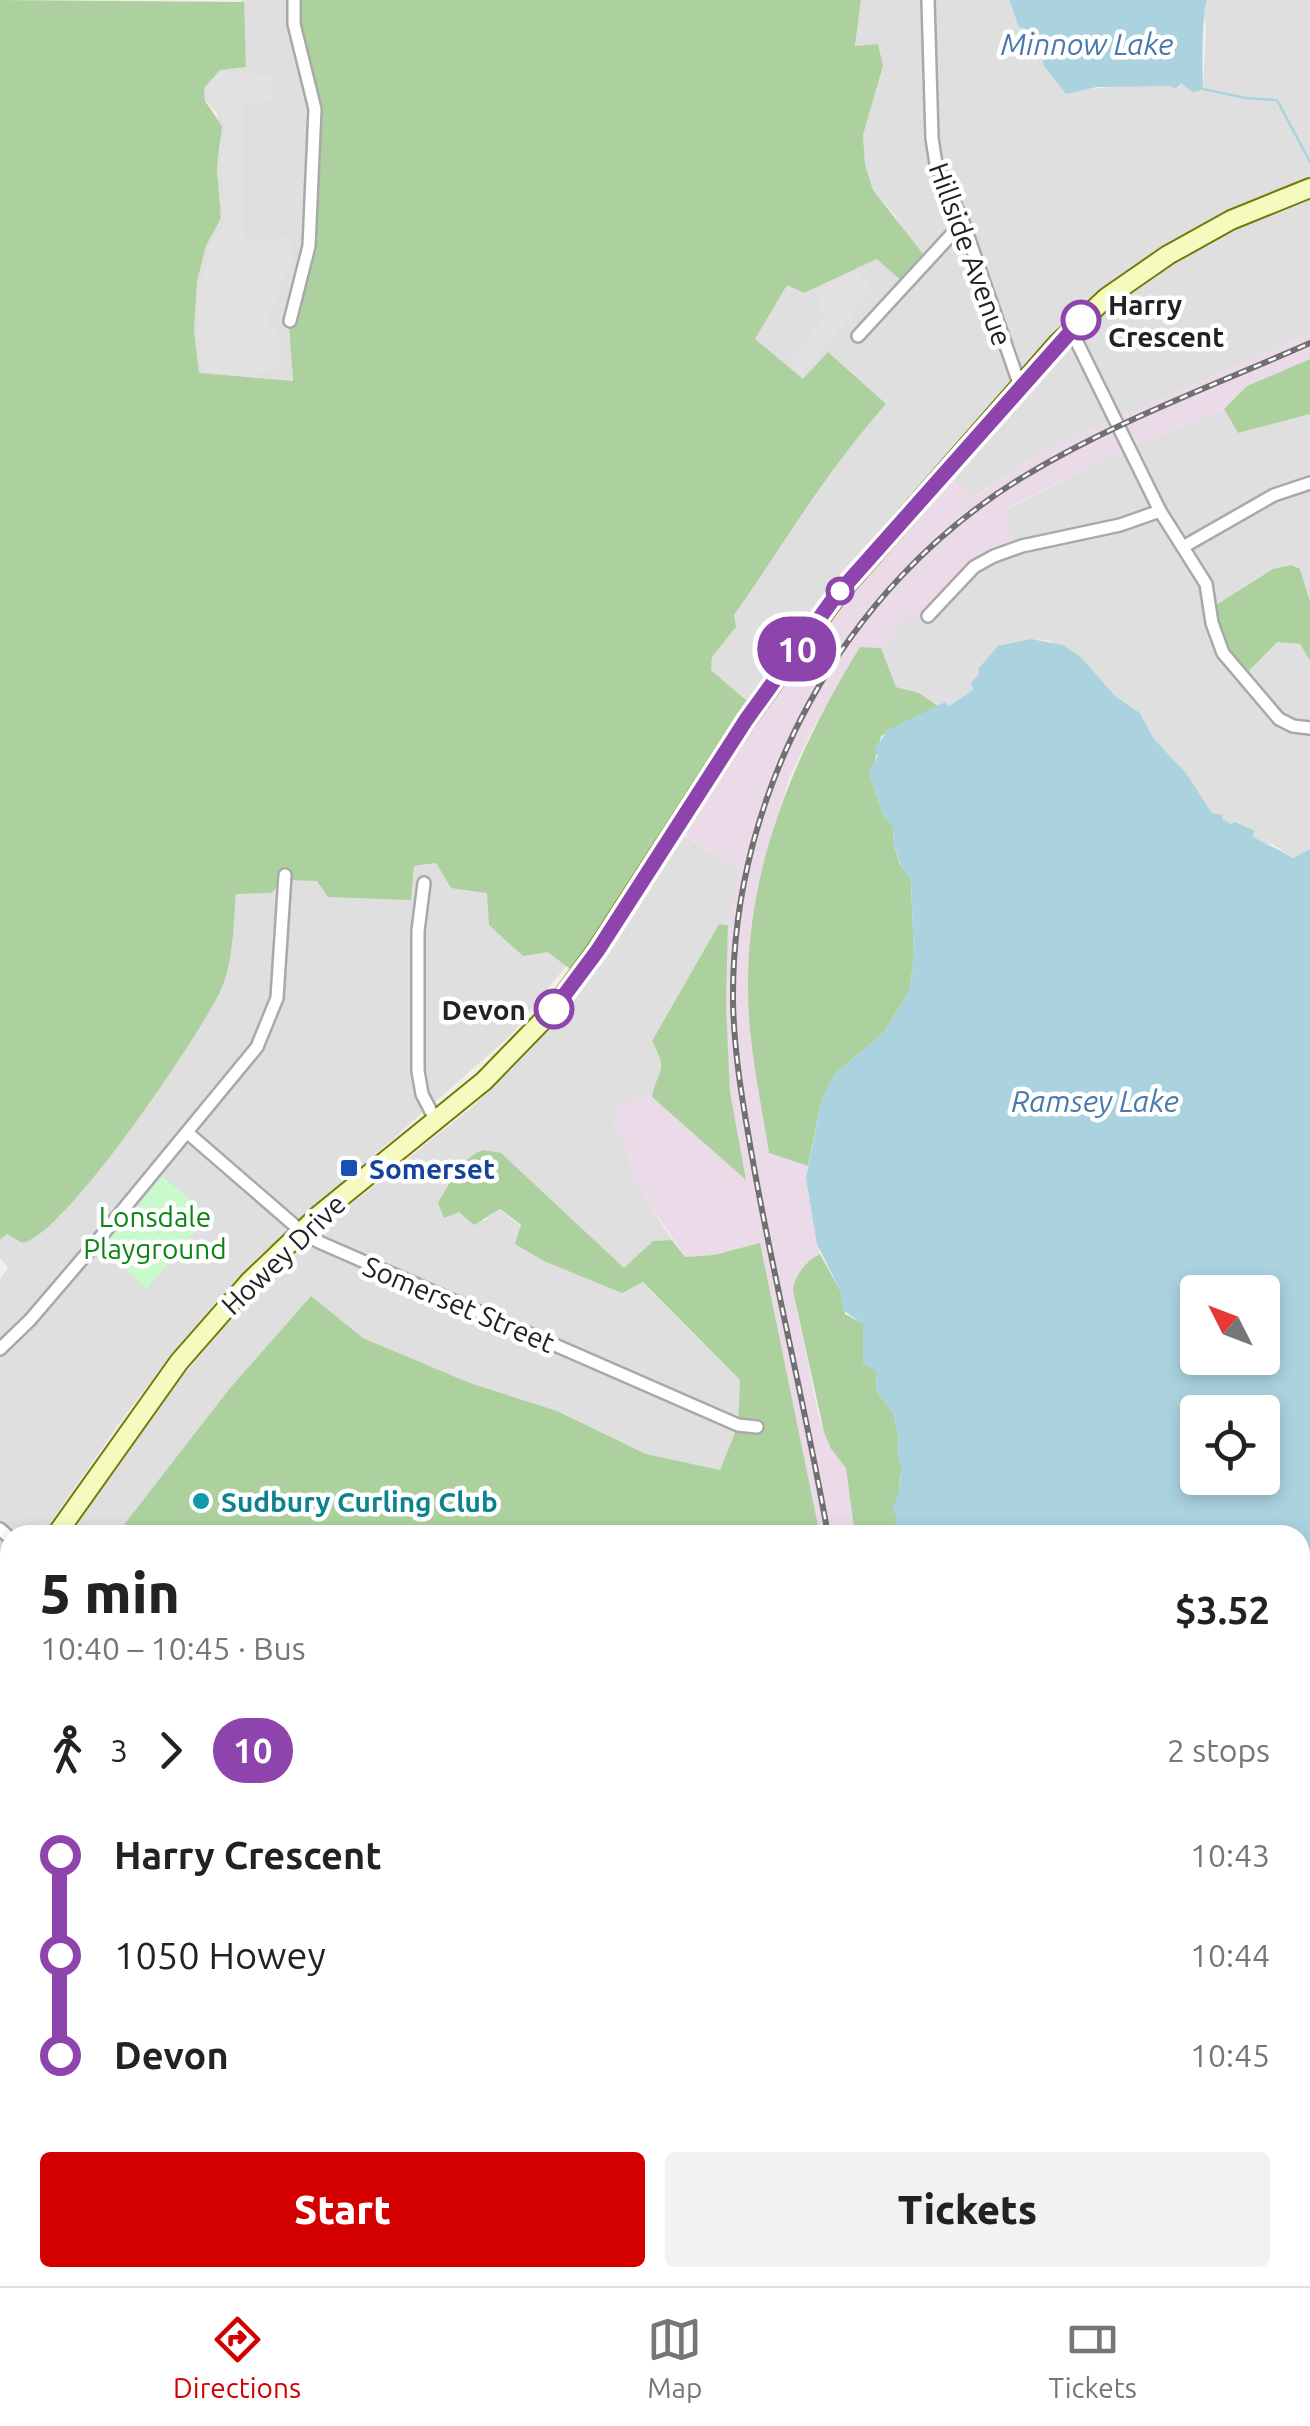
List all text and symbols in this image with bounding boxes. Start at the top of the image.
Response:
water label: Minnow Lake [1001,27,1173,61]
street label: Hillside Avenue [924,158,1018,350]
place label: Harry Crescent [1108,289,1224,352]
marker: Harry Crescent [1062,301,1100,339]
unlabelled marker [827,578,853,604]
line badge: 10 [752,616,842,682]
text: 10 [777,629,817,669]
marker: Devon [535,990,573,1028]
place label: Devon [442,994,526,1025]
water label: Ramsey Lake [1011,1084,1179,1118]
place label: Somerset [369,1153,495,1184]
marker: Somerset [338,1157,360,1179]
street label: Howey Drive [215,1188,351,1320]
park label: Lonsdale Playground [83,1201,227,1264]
street label: Somerset Street [359,1250,559,1358]
north arrow [1180,1275,1280,1375]
map controls [1180,1275,1280,1495]
button: locate [1180,1395,1280,1495]
place label: Sudbury Curling Club [221,1486,498,1517]
marker: Sudbury Curling Club [190,1490,212,1512]
text: 5 min [40,1562,180,1623]
text: $3.52 [1175,1589,1270,1631]
text: 10:40 – 10:45 · Bus [40,1630,306,1666]
icon: walk [40,1723,95,1778]
icon: forward [143,1723,198,1778]
text: 10 [233,1730,273,1770]
text: 3 [110,1732,128,1768]
text: 2 stops [1167,1732,1270,1768]
text: Harry Crescent [114,1834,382,1876]
text: 10:43 [1190,1837,1270,1873]
text: 1050 Howey [114,1934,326,1976]
text: 10:44 [1190,1937,1270,1973]
text: Devon [114,2034,229,2076]
text: 10:45 [1190,2037,1270,2073]
button: Start [40,2152,645,2267]
button: Tickets [665,2152,1270,2267]
tab: Directions [173,2312,301,2403]
tab: Map [647,2312,702,2403]
tab: Tickets [1049,2312,1137,2403]

